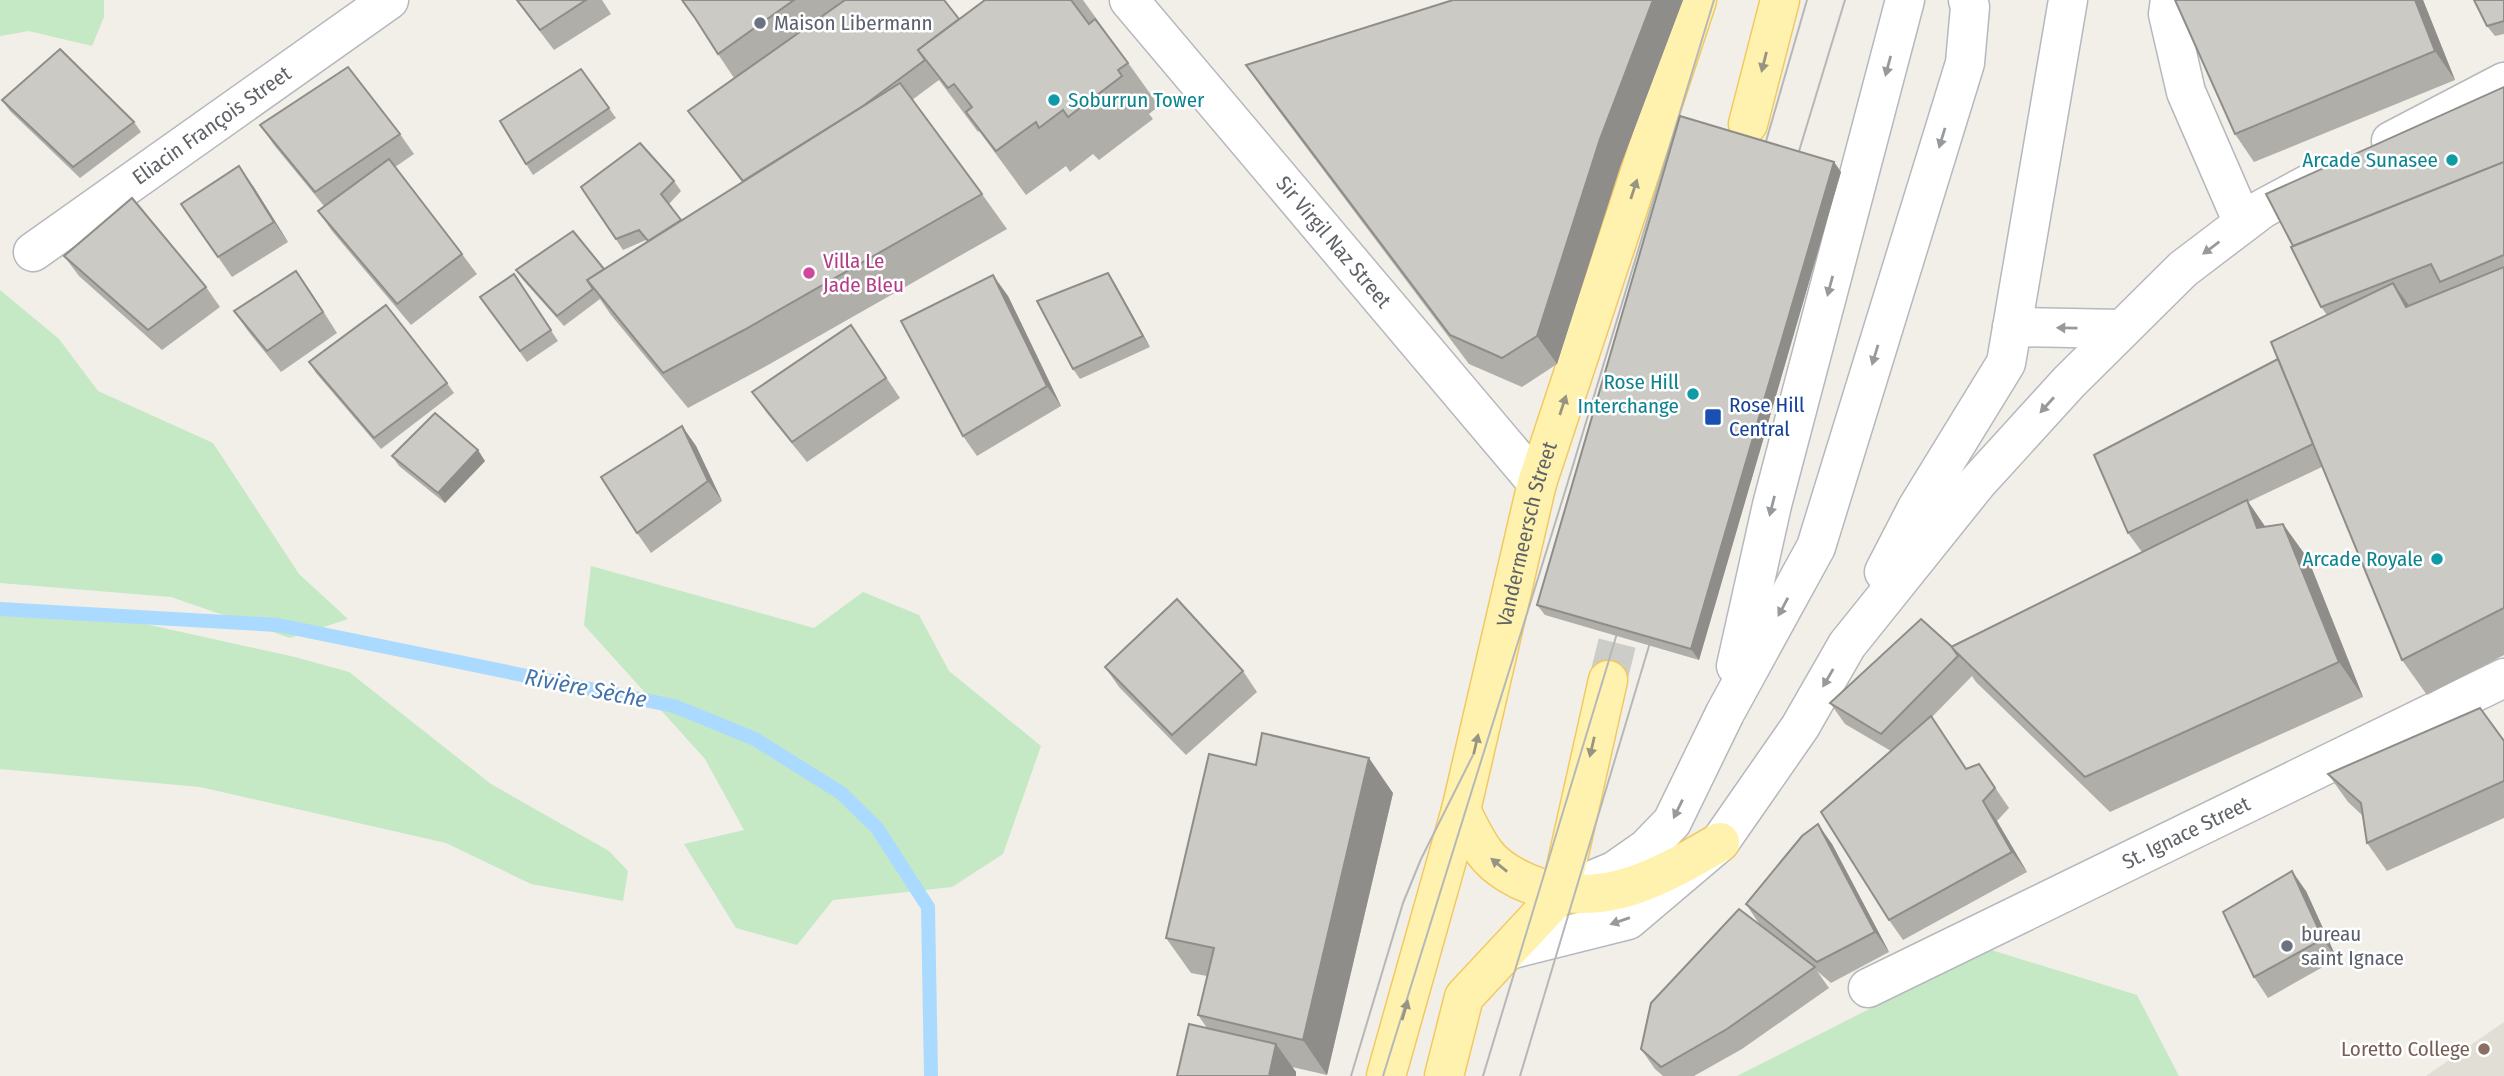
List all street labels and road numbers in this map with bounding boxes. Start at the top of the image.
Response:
street label: Eliacin François Street [127,60,296,190]
street label: Sir Virgil Naz Street [1271,171,1397,314]
street label: Vandermeersch Street [1491,438,1563,629]
street label: St. Ignace Street [2118,791,2255,875]

